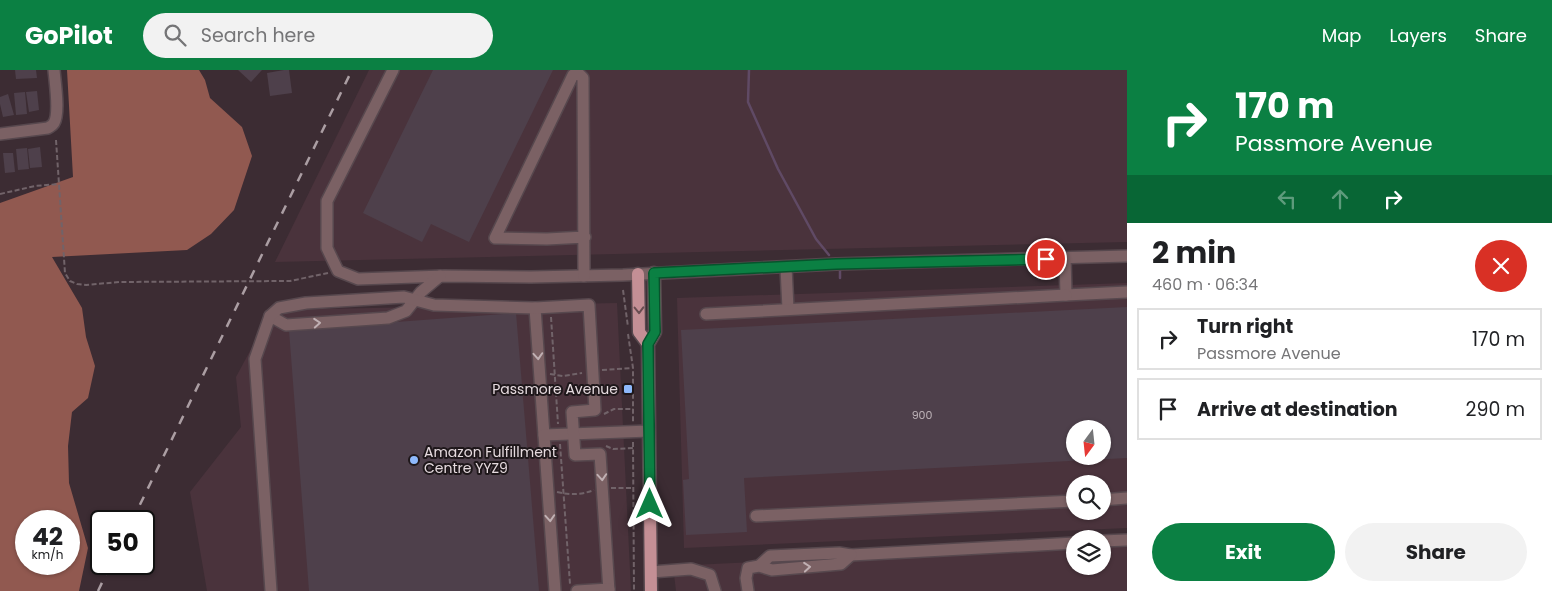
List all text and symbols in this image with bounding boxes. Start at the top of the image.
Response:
search box [143,13,493,58]
text: GoPilot [25,19,113,52]
icon: search [161,21,189,49]
text: Search here [201,22,315,49]
text: Map [1322,23,1362,48]
text: Layers [1390,23,1447,48]
text: Share [1475,23,1527,48]
text: 170 m [1235,81,1334,130]
icon: right [1152,90,1217,155]
text: Passmore Avenue [1235,128,1433,159]
icon: left [1273,185,1301,213]
icon: ahead [1326,185,1354,213]
icon: right [1379,185,1407,213]
text: 2 min [1152,231,1236,274]
pin [1025,238,1067,280]
button: close [1475,240,1527,292]
icon: arrive [1032,245,1060,273]
text: 460 m · 06:34 [1152,273,1258,296]
one-way arrow [634,306,644,314]
text: Turn right [1197,313,1293,340]
one-way arrow [313,318,321,329]
icon: right [1154,325,1182,353]
text: 170 m [1472,326,1525,353]
text: Passmore Avenue [1197,342,1341,365]
one-way arrow [533,352,544,360]
place label: Passmore Avenue [492,379,618,399]
marker: Passmore Avenue [622,383,634,395]
icon: arrive [1154,395,1182,423]
text: Arrive at destination [1197,396,1398,423]
text: 290 m [1466,396,1525,423]
house number: 900 [912,407,932,423]
north arrow [1066,420,1111,465]
map controls [1066,420,1111,575]
place label: Amazon Fulfillment Centre YYZ9 [424,442,557,478]
marker: Amazon Fulfillment Centre YYZ9 [408,454,420,466]
one-way arrow [596,473,607,481]
button: search [1066,475,1111,520]
position arrow [623,477,675,529]
speed limit sign: 50 [90,510,155,575]
one-way arrow [545,515,556,523]
text: 42 [32,519,63,554]
button: Exit [1152,523,1335,581]
button: Share [1345,523,1527,581]
button: layers [1066,530,1111,575]
text: km/h [32,546,63,563]
one-way arrow [803,562,811,573]

